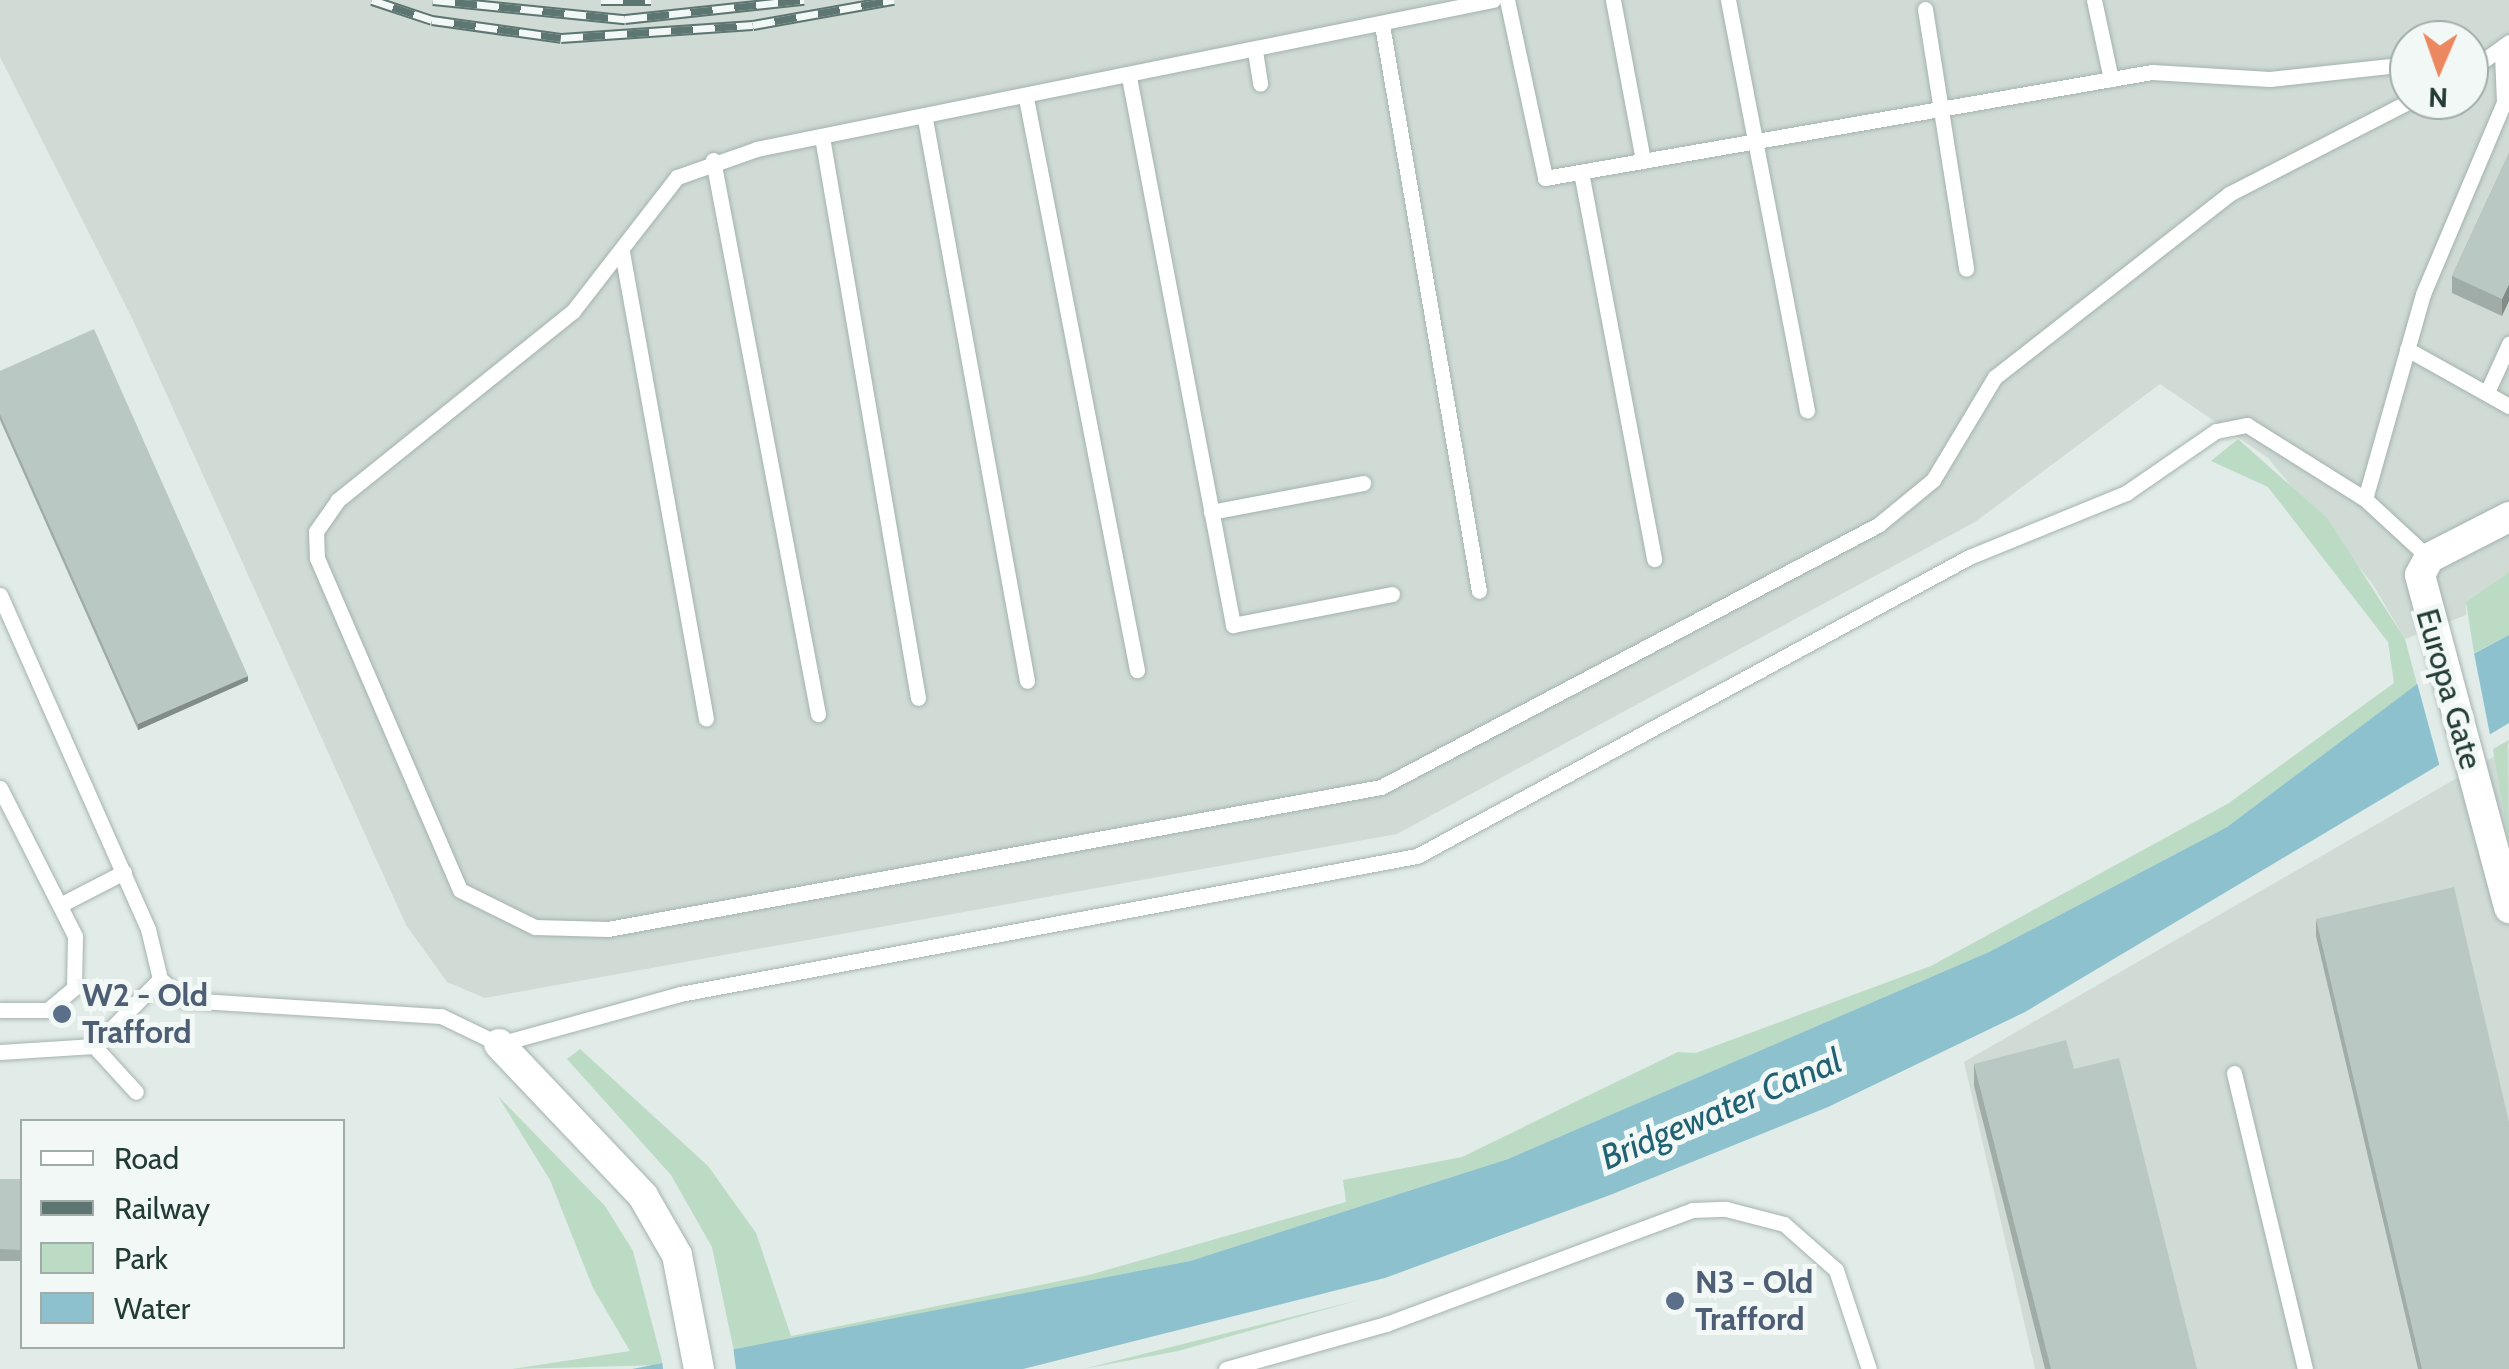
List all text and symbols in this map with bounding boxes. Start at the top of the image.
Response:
north arrow [2389,20,2489,120]
text: N [2428,81,2449,115]
street label: Europa Gate [2408,604,2490,774]
place label: W2 - Old Trafford [82,977,208,1052]
marker: W2 - Old Trafford [51,1003,73,1025]
water label: Bridgewater Canal [1594,1039,1848,1179]
legend [20,1119,345,1349]
text: Road [114,1140,179,1177]
text: Railway [114,1190,210,1227]
text: Park [114,1240,168,1277]
place label: N3 - Old Trafford [1695,1264,1813,1339]
text: Water [114,1290,190,1327]
marker: N3 - Old Trafford [1664,1290,1686,1312]

